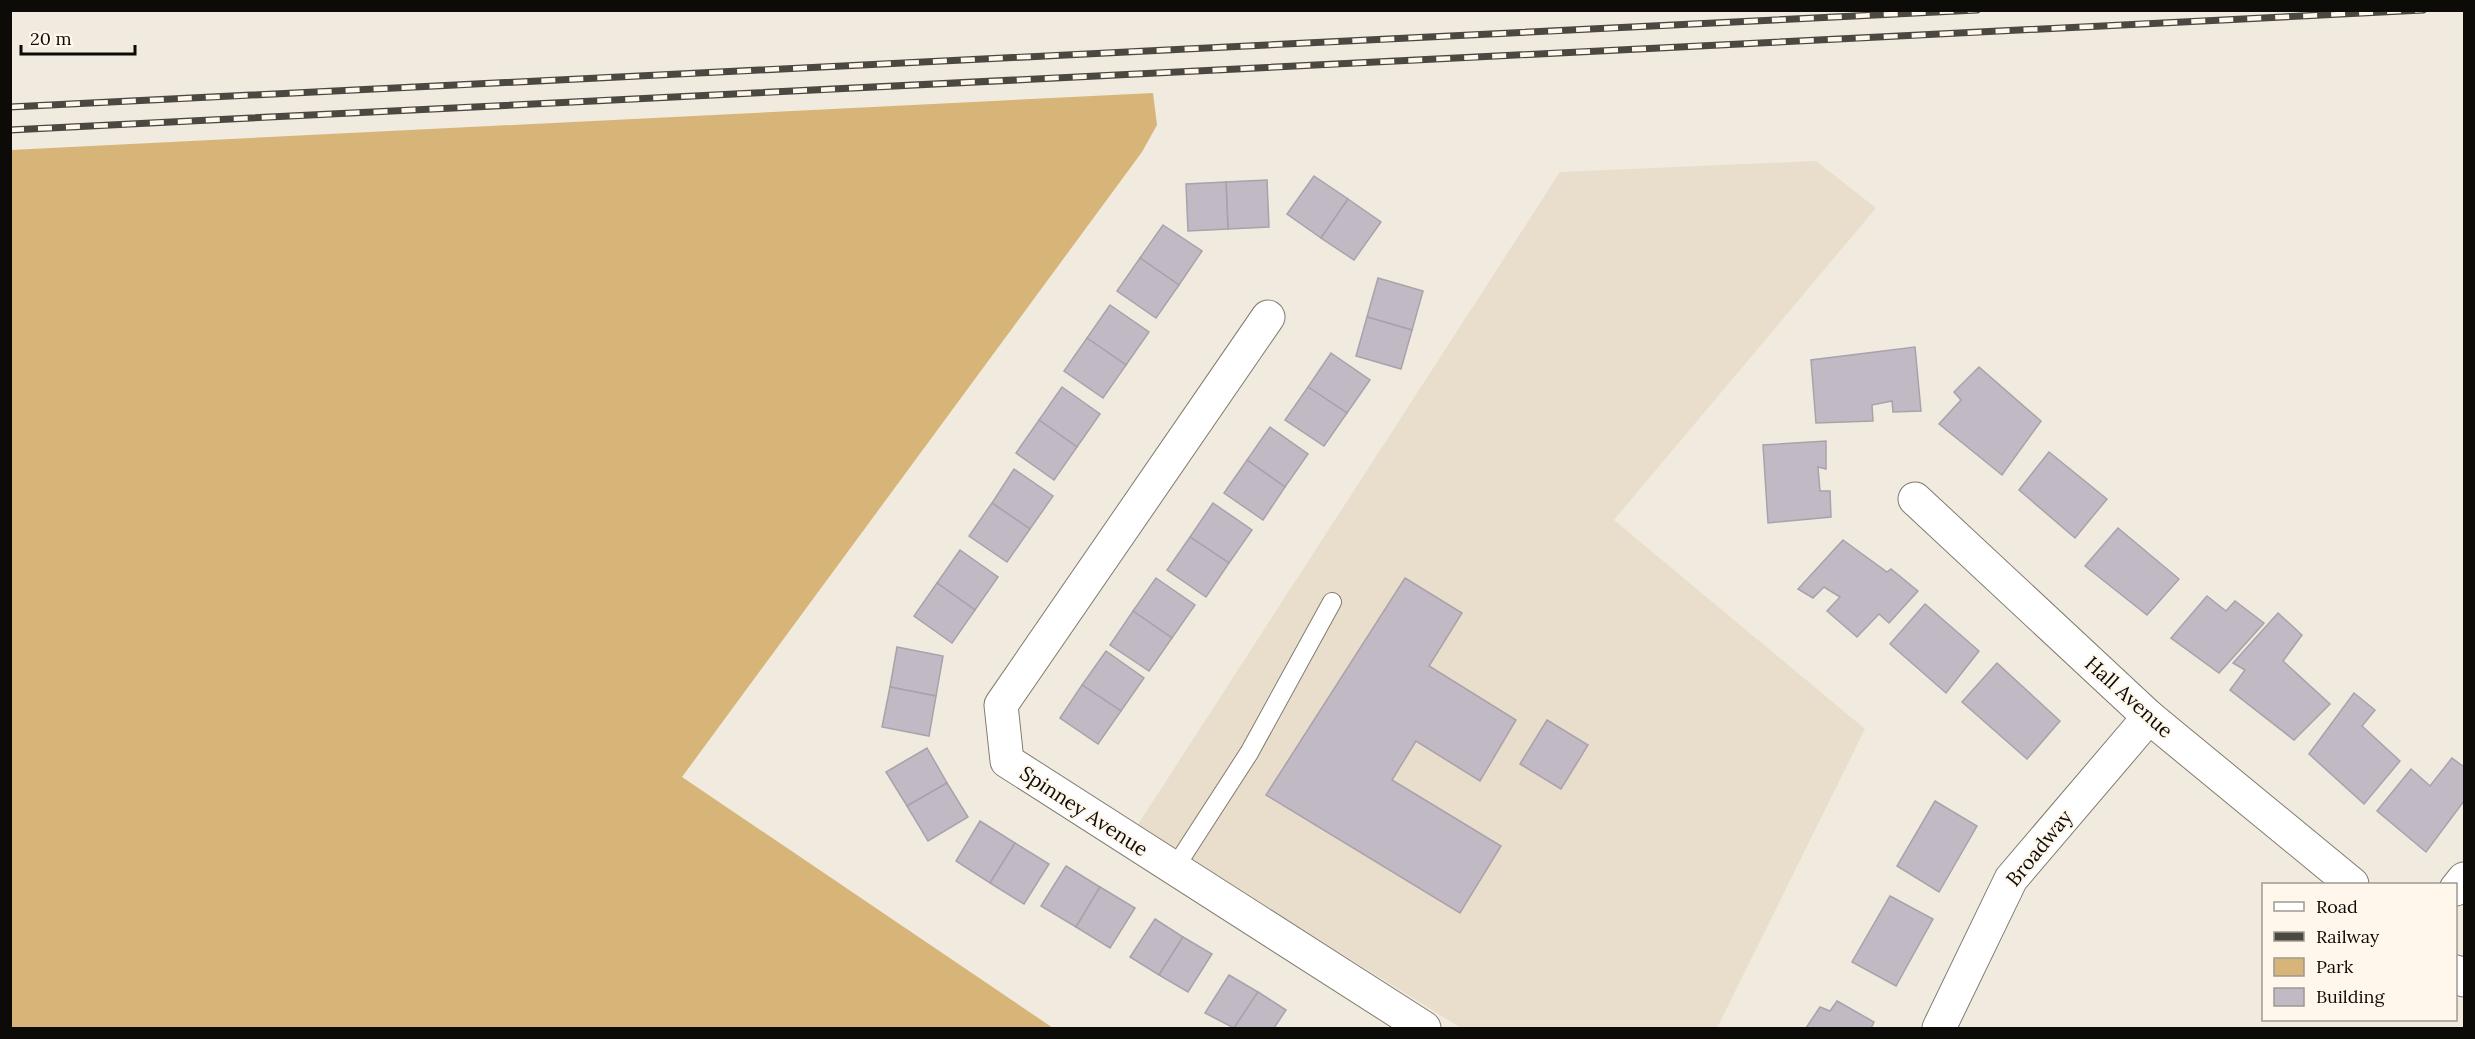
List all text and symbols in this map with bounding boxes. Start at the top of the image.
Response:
scale bar [21,18,135,56]
text: 20 m [30,27,72,50]
street label: Hall Avenue [2080,651,2179,743]
street label: Spinney Avenue [1016,760,1153,861]
street label: Broadway [2000,804,2077,891]
legend [2262,883,2457,1021]
text: Road [2316,895,2358,918]
text: Railway [2316,925,2380,948]
text: Park [2316,955,2354,978]
text: Building [2316,985,2386,1008]

